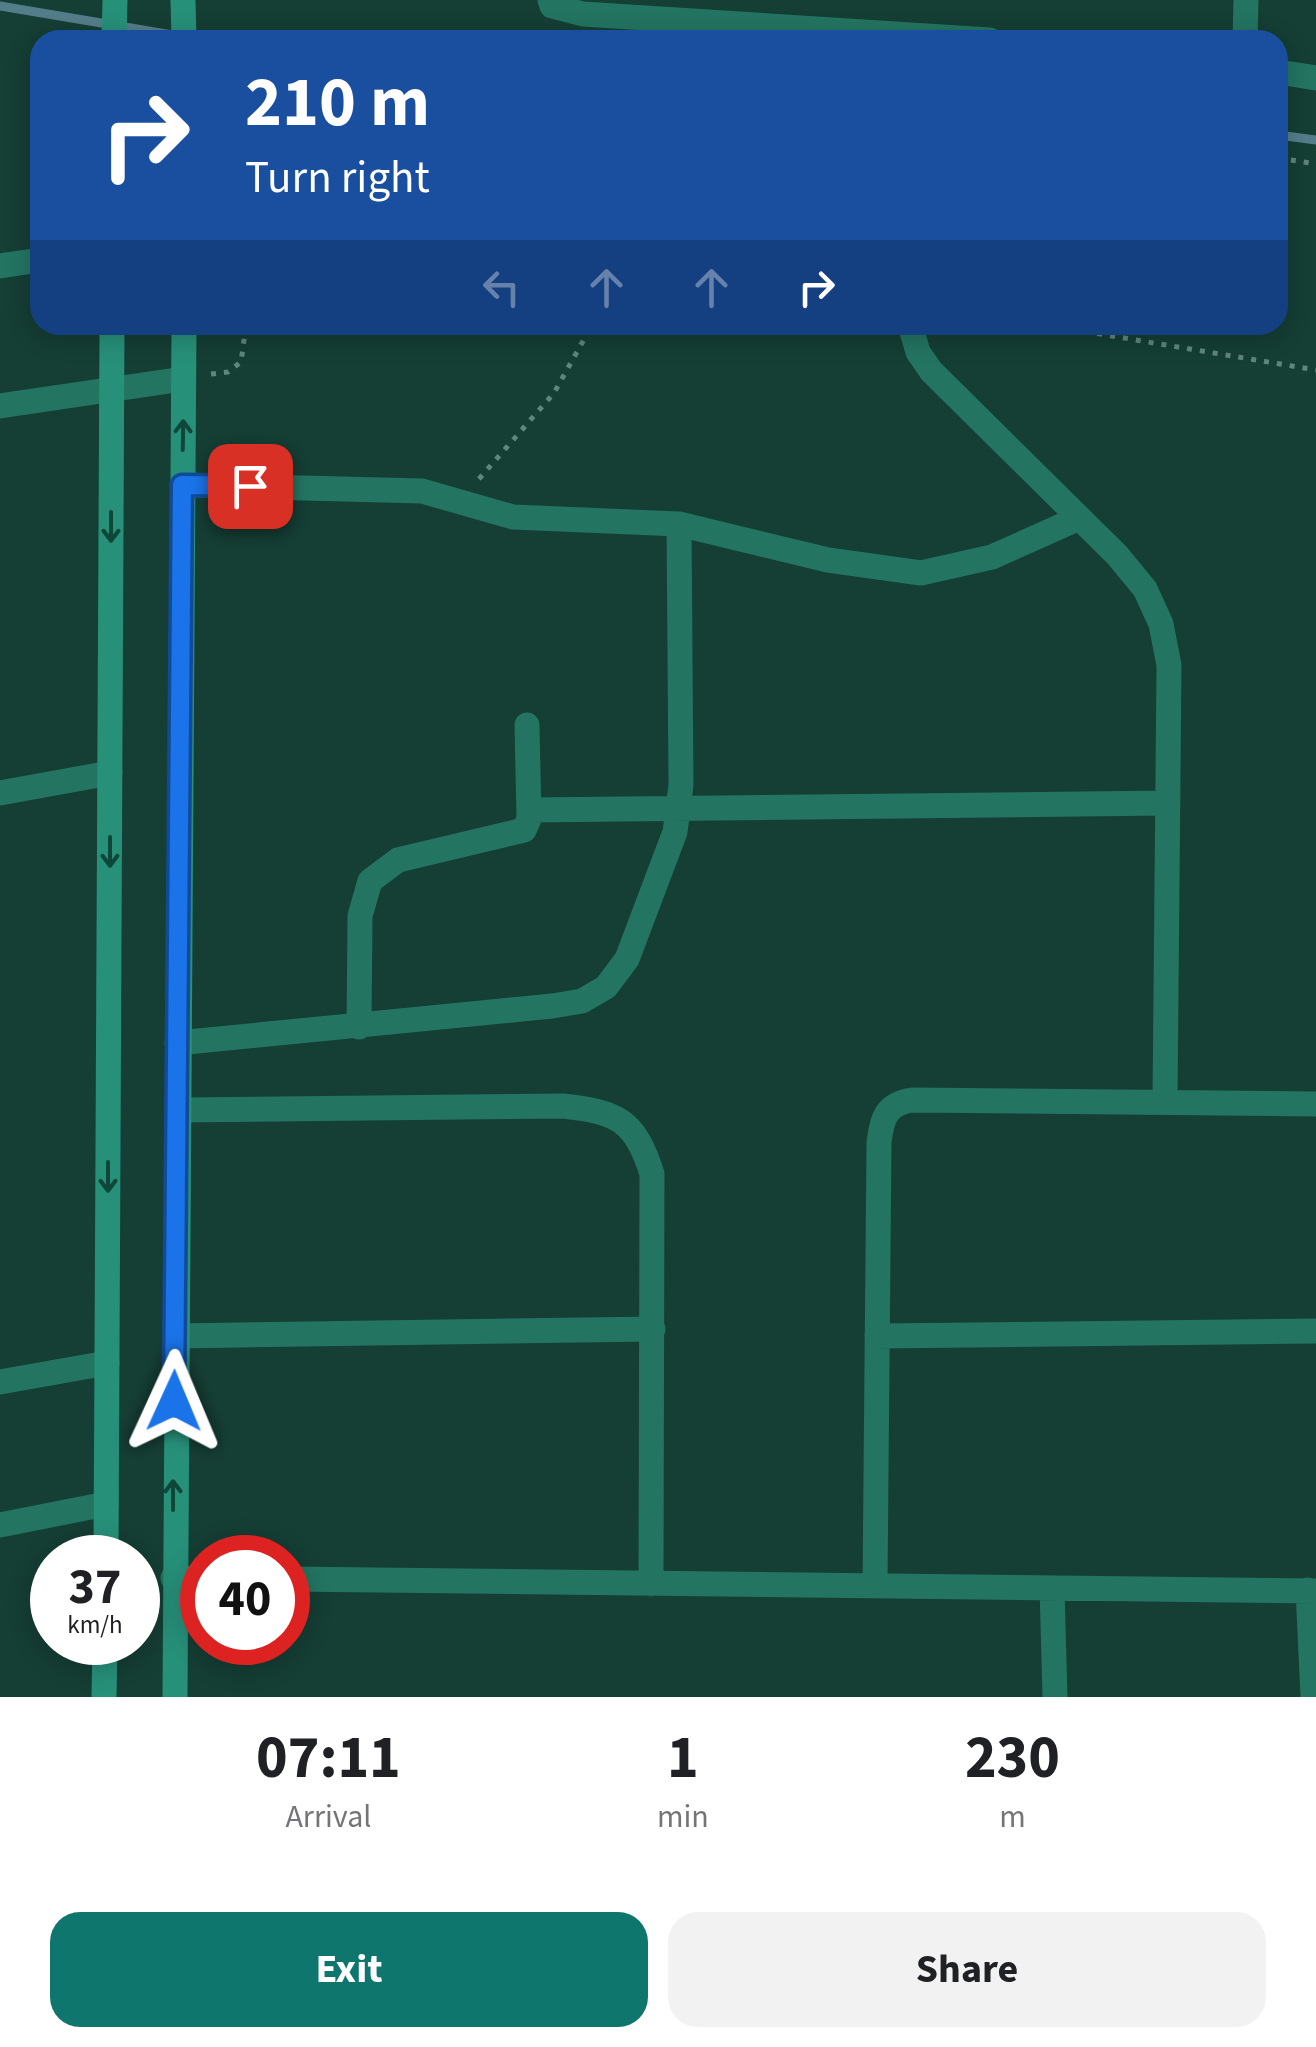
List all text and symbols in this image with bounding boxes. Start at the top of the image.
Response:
text: 210 m [245,53,430,153]
icon: right [80,70,210,200]
text: Turn right [245,146,430,210]
icon: left [474,260,529,315]
icon: ahead [579,260,634,315]
icon: ahead [684,260,739,315]
icon: right [789,260,844,315]
one-way arrow [174,419,192,452]
pin [208,444,293,529]
icon: arrive [223,459,278,514]
one-way arrow [102,510,120,543]
one-way arrow [100,836,120,868]
one-way arrow [98,1160,118,1193]
position arrow [122,1349,226,1453]
one-way arrow [164,1479,182,1512]
speed limit sign: 40 [180,1535,310,1665]
text: 37 [69,1552,121,1623]
text: km/h [67,1607,123,1643]
text: 07:11 [256,1716,401,1801]
text: 1 [667,1716,699,1801]
text: 230 [965,1716,1060,1801]
text: Arrival [285,1794,371,1840]
text: min [657,1794,709,1840]
text: m [999,1794,1026,1840]
button: Exit [50,1912,648,2027]
button: Share [668,1912,1266,2027]

